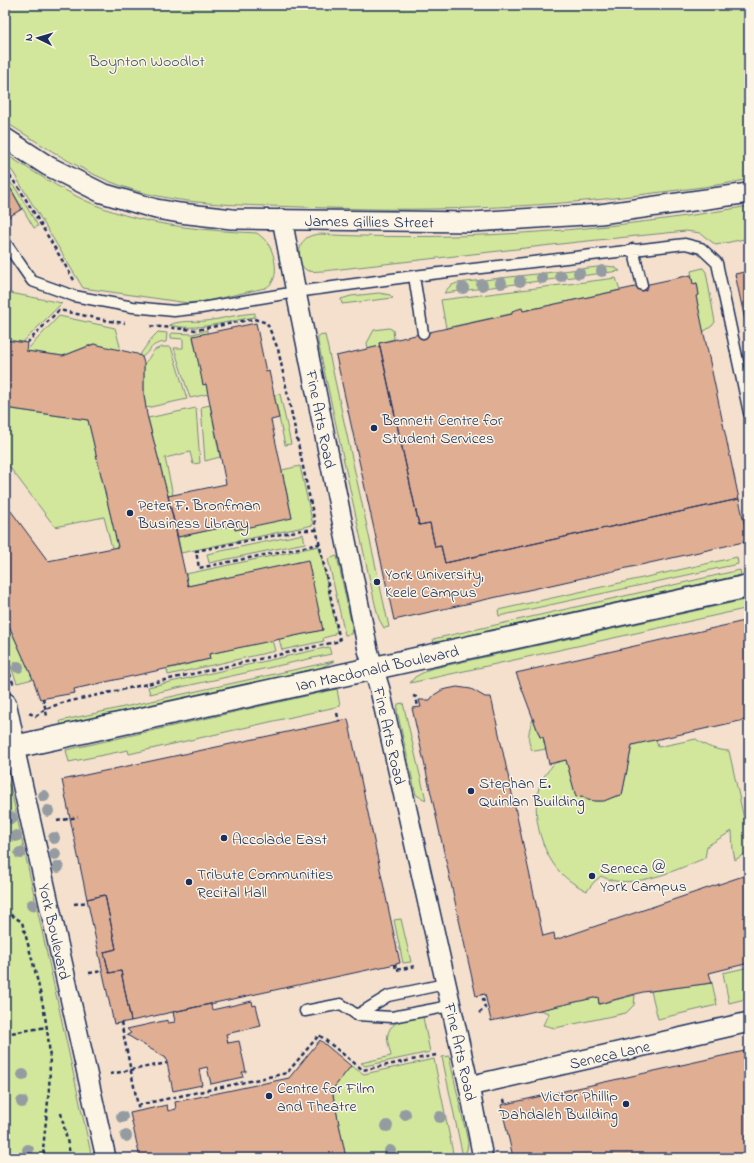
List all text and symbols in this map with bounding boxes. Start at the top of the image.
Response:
north arrow [18,18,58,58]
text: N [21,33,37,42]
park label: Boynton Woodlot [88,50,206,74]
street label: James Gillies Street [305,210,435,236]
street label: Fine Arts Road [298,367,341,471]
place label: Bennett Centre for Student Services [381,409,503,451]
marker: Bennett Centre for Student Services [369,423,379,433]
place label: Peter F. Bronfman Business Library [137,494,261,536]
marker: Peter F. Bronfman Business Library [125,508,135,518]
place label: York University, Keele Campus [385,563,484,605]
marker: York University, Keele Campus [372,577,382,587]
street label: Ian Macdonald Boulevard [294,640,461,699]
street label: Fine Arts Road [365,684,411,787]
place label: Stephan E. Quinlan Building [479,772,585,814]
marker: Stephan E. Quinlan Building [466,786,476,796]
place label: Accolade East [232,828,328,852]
marker: Accolade East [219,833,229,843]
place label: Seneca @ York Campus [600,857,687,899]
place label: Tribute Communities Recital Hall [197,863,333,905]
marker: Seneca @ York Campus [587,871,597,881]
marker: Tribute Communities Recital Hall [184,877,194,887]
street label: York Boulevard [31,881,76,982]
street label: Fine Arts Road [437,1000,482,1103]
street label: Seneca Lane [567,1035,653,1077]
place label: Centre for Film and Theatre [277,1077,374,1119]
place label: Victor Phillip Dahdaleh Building [498,1085,618,1127]
marker: Centre for Film and Theatre [264,1091,274,1101]
marker: Victor Phillip Dahdaleh Building [621,1099,631,1109]

